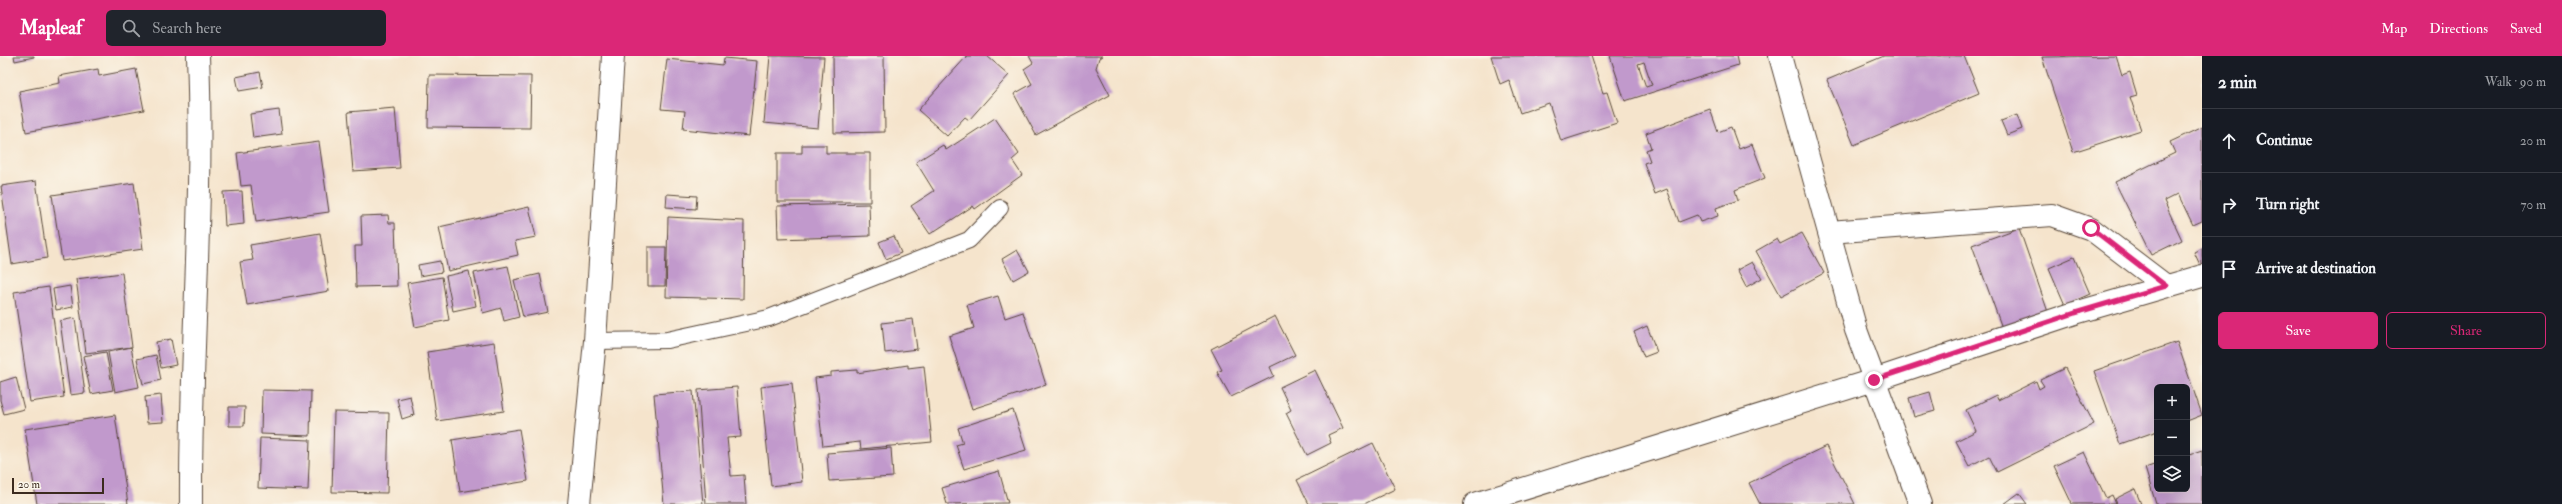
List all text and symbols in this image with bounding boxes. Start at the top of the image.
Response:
search box [106,10,386,46]
text: Mapleaf [20,16,82,40]
icon: search [120,17,142,39]
text: Search here [152,19,222,38]
text: Map [2381,20,2407,37]
text: Directions [2429,20,2488,37]
text: Saved [2510,20,2542,37]
text: 2 min [2218,72,2257,93]
text: Walk · 90 m [2485,74,2546,90]
icon: ahead [2218,130,2240,152]
text: Continue [2256,131,2312,150]
text: 20 m [2520,133,2546,149]
icon: right [2218,194,2240,216]
text: Turn right [2256,195,2319,214]
text: 70 m [2521,197,2546,213]
route start [2082,219,2100,237]
icon: arrive [2218,258,2240,280]
text: Arrive at destination [2256,259,2376,278]
button: Save [2218,312,2378,349]
button: Share [2386,312,2546,349]
route end [1865,371,1883,389]
map controls [2154,384,2190,492]
button: + [2154,384,2190,420]
button: − [2154,420,2190,456]
button: layers [2154,456,2190,492]
scale bar [12,476,104,495]
text: 20 m [18,478,40,491]

